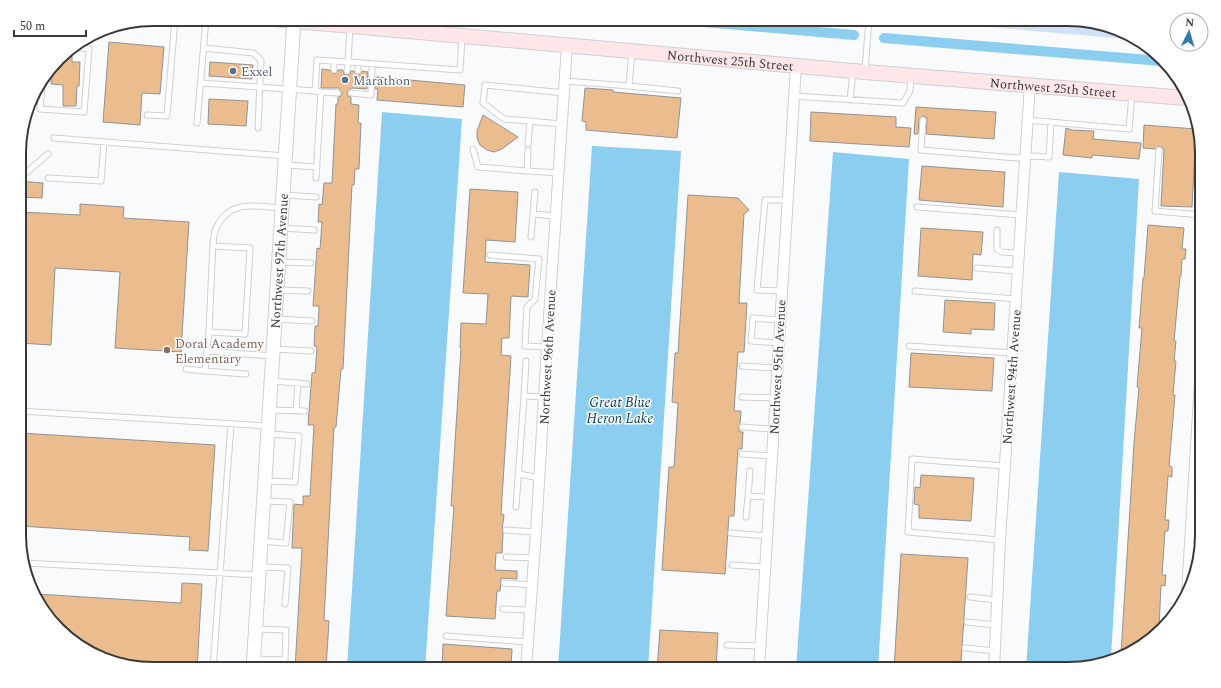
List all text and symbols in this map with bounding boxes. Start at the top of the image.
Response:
scale bar [14,12,86,38]
north arrow [1169,12,1209,52]
text: N [1185,14,1195,31]
text: 50 m [20,17,45,36]
street label: Northwest 25th Street [666,45,794,77]
place label: Exxel [241,62,273,82]
marker: Exxel [228,66,238,76]
place label: Marathon [353,71,411,91]
street label: Northwest 25th Street [989,73,1117,103]
marker: Marathon [340,75,350,85]
street label: Northwest 97th Avenue [266,193,294,329]
street label: Northwest 96th Avenue [534,289,562,425]
street label: Northwest 95th Avenue [764,299,792,435]
street label: Northwest 94th Avenue [997,309,1027,445]
place label: Doral Academy Elementary [175,334,264,369]
marker: Doral Academy Elementary [162,345,172,355]
water label: Great Blue Heron Lake [586,392,654,429]

